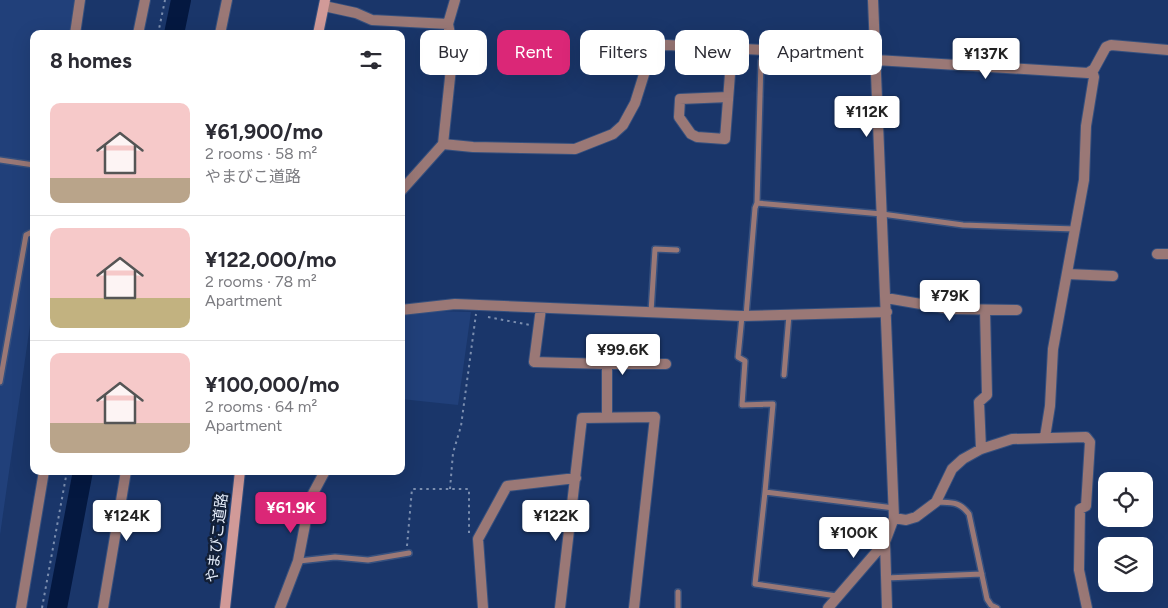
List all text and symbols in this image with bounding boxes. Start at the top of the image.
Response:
chip: Buy [420,30,487,75]
chip: Rent [497,30,570,75]
chip: Filters [580,30,665,75]
chip: New [675,30,749,75]
chip: Apartment [759,30,882,75]
pin: ¥137K [951,38,1021,80]
text: ¥137K [964,44,1008,63]
icon: filters [357,46,385,74]
text: 8 homes [50,48,132,73]
pin: ¥112K [832,96,902,138]
text: ¥112K [846,102,888,121]
text: ¥61,900/mo [205,119,323,144]
icon: home [90,123,150,183]
text: 2 rooms · 58 m² [205,144,317,163]
text: やまびこ道路 [205,167,301,186]
text: ¥122,000/mo [205,247,337,272]
icon: home [90,248,150,308]
text: 2 rooms · 78 m² [205,272,317,291]
pin: ¥79K [920,280,980,322]
text: ¥79K [931,286,969,305]
text: Apartment [205,291,282,310]
pin: ¥99.6K [582,334,664,376]
text: ¥99.6K [597,340,649,359]
text: ¥100,000/mo [205,372,339,397]
icon: home [90,373,150,433]
text: 2 rooms · 64 m² [205,397,317,416]
text: Apartment [205,416,282,435]
map controls [1098,472,1153,592]
button: locate [1098,472,1153,527]
street label: やまびこ道路 [203,492,231,584]
pin: ¥61.9K [250,492,332,534]
text: ¥61.9K [266,498,316,517]
pin: ¥124K [92,500,162,542]
pin: ¥122K [521,500,591,542]
text: ¥124K [104,506,150,525]
text: ¥122K [533,506,579,525]
pin: ¥100K [819,516,889,559]
text: ¥100K [830,523,878,542]
button: layers [1098,537,1153,592]

